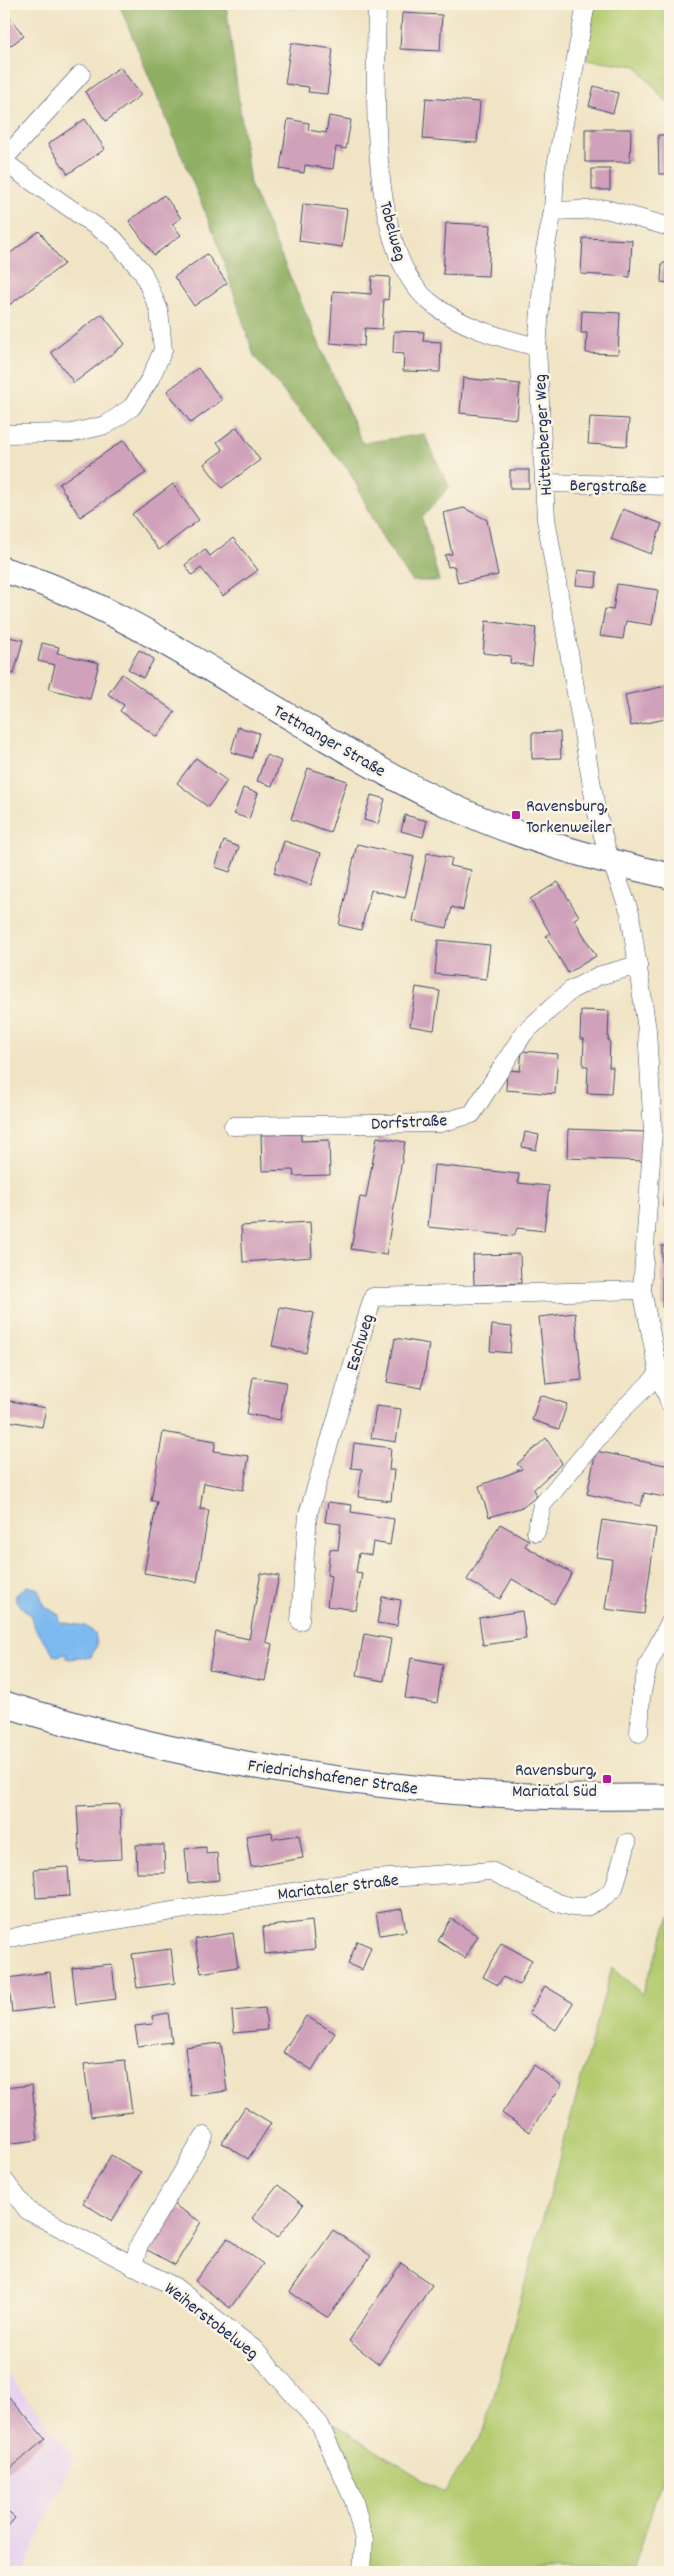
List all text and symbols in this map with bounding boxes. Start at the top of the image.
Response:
street label: Tobelweg [372,199,412,264]
street label: Hüttenberger Weg [529,373,560,496]
street label: Bergstraße [569,474,647,501]
street label: Tettnanger Straße [268,700,390,785]
place label: Ravensburg, Torkenweiler [526,795,612,841]
marker: Ravensburg, Torkenweiler [510,809,522,821]
street label: Dorfstraße [370,1109,448,1138]
street label: Eschweg [341,1311,382,1374]
street label: Friedrichshafener Straße [246,1754,419,1803]
place label: Ravensburg, Mariatal Süd [512,1759,597,1805]
marker: Ravensburg, Mariatal Süd [601,1773,613,1785]
street label: Mariataler Straße [276,1869,400,1908]
street label: Weiherstobelweg [158,2277,263,2367]

